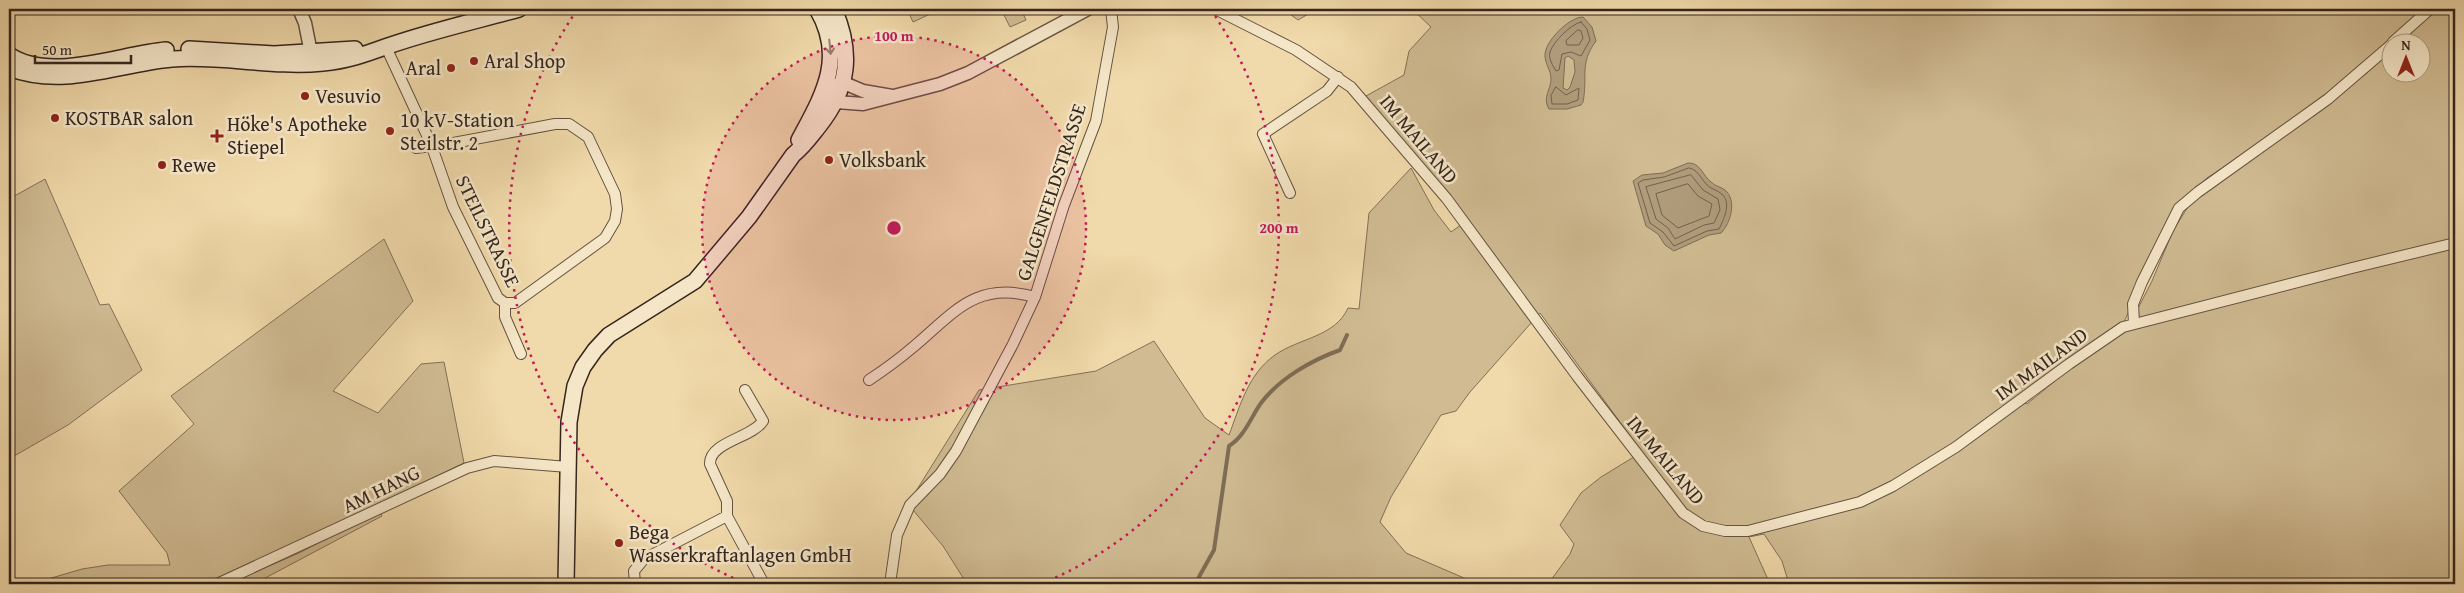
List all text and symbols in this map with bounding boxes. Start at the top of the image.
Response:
text: 100 m [874,25,914,46]
scale bar [35,32,131,64]
north arrow [2382,32,2432,82]
text: N [2401,35,2411,55]
text: 50 m [42,39,73,60]
one-way arrow [825,39,835,55]
place label: Aral Shop [484,46,566,75]
place label: Aral [406,53,441,82]
marker: Aral Shop [468,55,480,67]
marker: Aral [445,62,457,74]
place label: Vesuvio [315,81,381,110]
street label: IM MAILAND [1373,88,1465,190]
marker: Vesuvio [299,90,311,102]
street label: GALGENFELDSTRASSE [1008,100,1093,284]
place label: KOSTBAR salon [65,103,193,132]
place label: 10 kV-Station Steilstr. 2 [400,105,514,157]
place label: Höke's Apotheke Stiepel [227,109,367,161]
marker: KOSTBAR salon [49,112,61,124]
marker: 10 kV-Station Steilstr. 2 [384,125,396,137]
marker: Höke's Apotheke Stiepel [211,130,223,142]
place label: Volksbank [839,145,927,174]
place label: Rewe [172,150,216,179]
marker: Volksbank [823,154,835,166]
marker: Rewe [156,159,168,171]
street label: STEILSTRASSE [449,170,528,292]
text: 200 m [1259,217,1299,238]
centre of rings [885,219,903,237]
street label: IM MAILAND [1988,320,2093,407]
street label: IM MAILAND [1620,409,1712,511]
street label: AM HANG [337,457,425,520]
place label: Bega Wasserkraftanlagen GmbH [629,517,852,569]
marker: Bega Wasserkraftanlagen GmbH [613,537,625,549]

